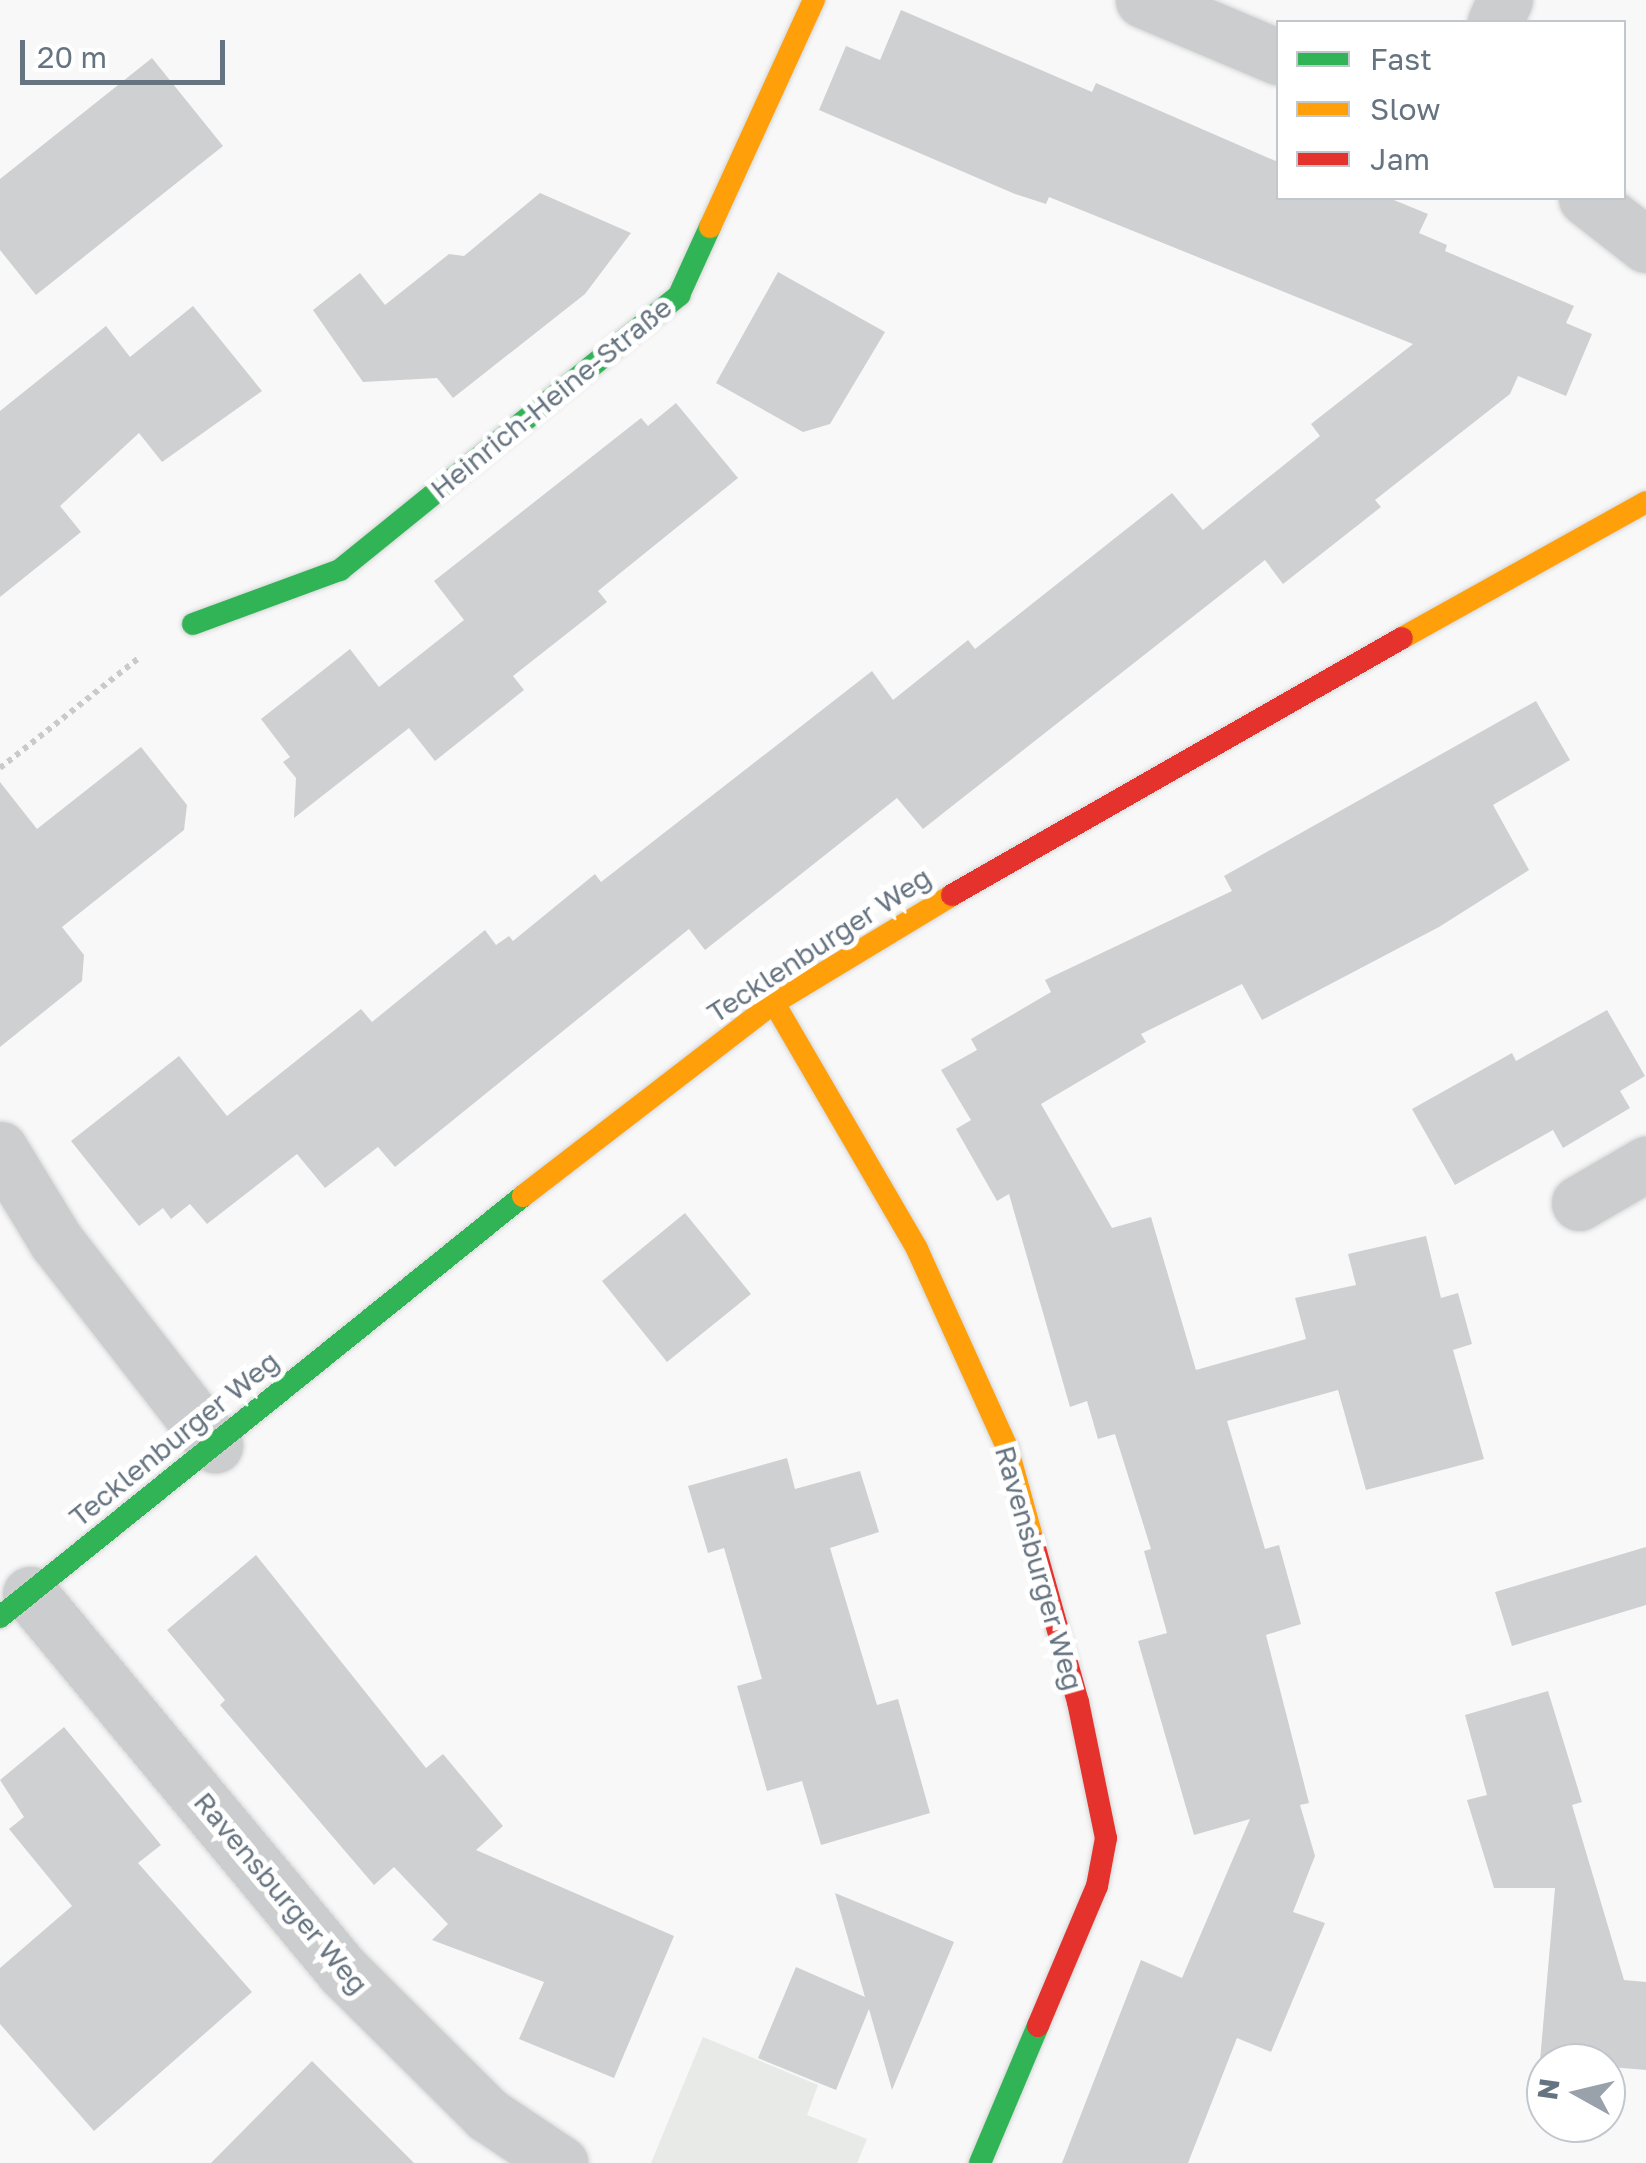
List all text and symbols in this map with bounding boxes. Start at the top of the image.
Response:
scale bar [25,20,230,82]
legend [1276,20,1626,200]
text: 20 m [37,39,107,75]
text: Fast [1370,41,1432,77]
text: Slow [1370,91,1441,127]
text: Jam [1370,141,1430,177]
street label: Heinrich-Heine-Straße [424,290,678,506]
street label: Tecklenburger Weg [701,860,937,1030]
street label: Tecklenburger Weg [63,1344,285,1534]
street label: Ravensburger Weg [988,1442,1090,1694]
street label: Ravensburger Weg [187,1785,375,2001]
north arrow [1526,2043,1626,2143]
text: N [1530,2076,1566,2102]

